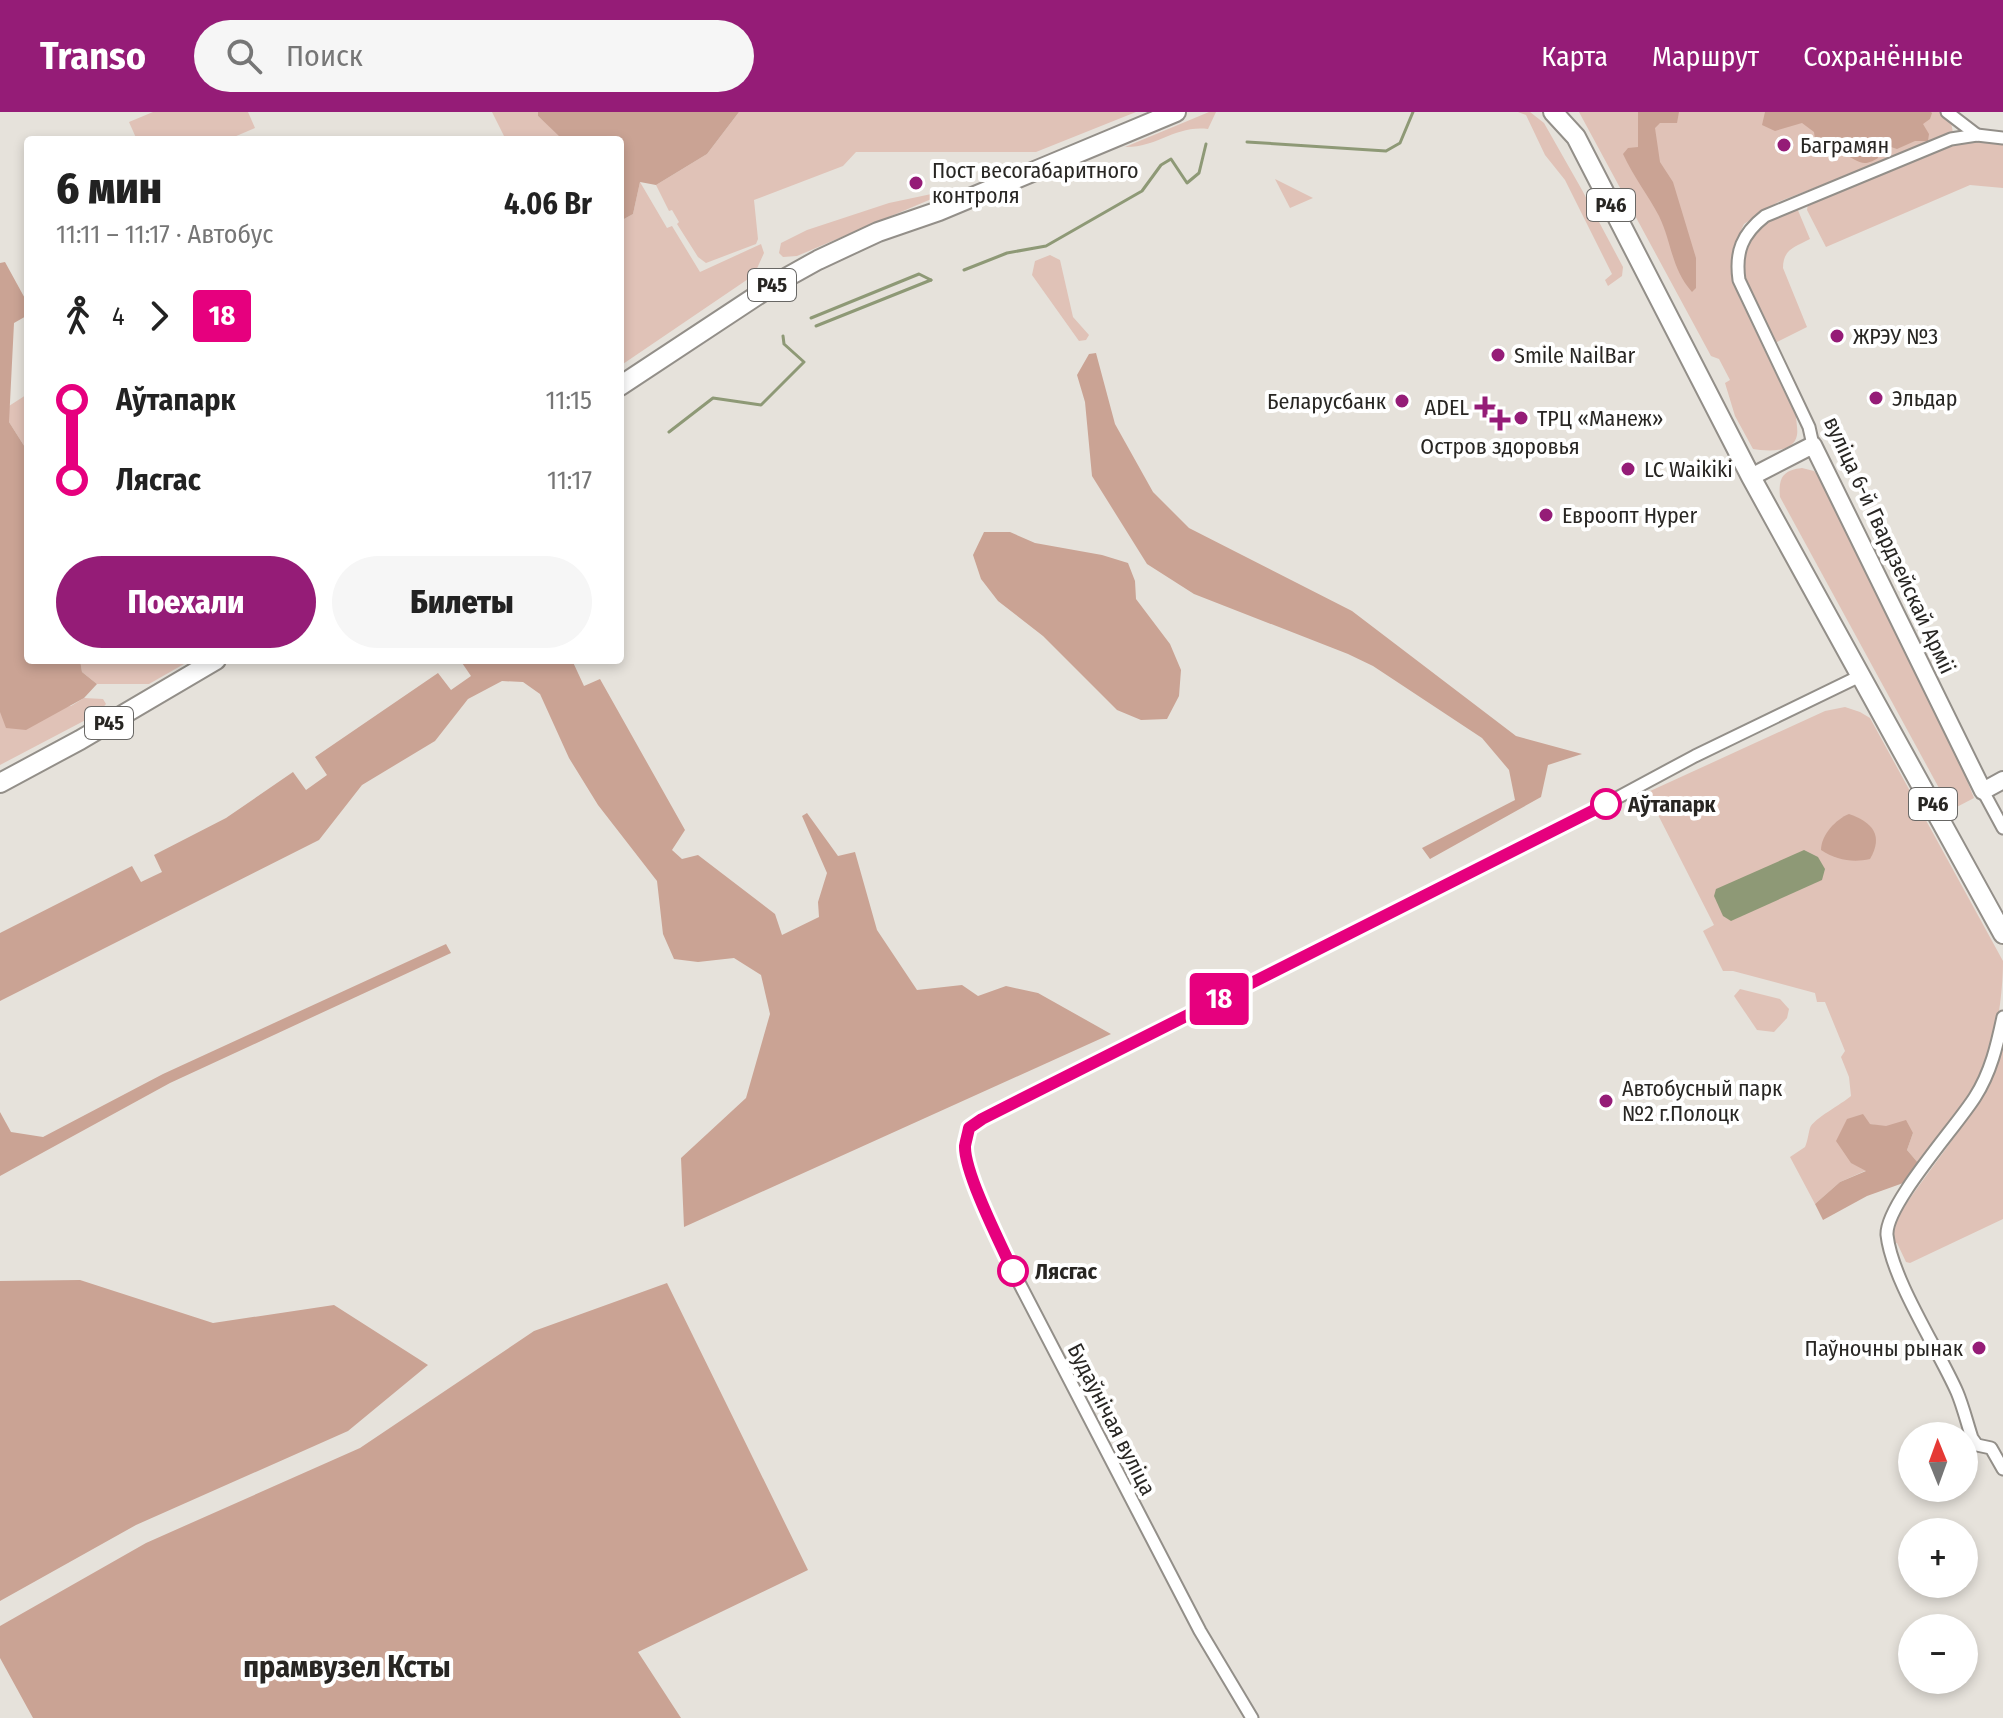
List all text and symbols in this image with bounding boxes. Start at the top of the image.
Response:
search box [194,20,754,92]
text: Transo [40,33,146,79]
icon: search [222,34,266,78]
text: Поиск [286,38,363,74]
text: Карта [1541,40,1608,73]
text: Маршрут [1652,40,1759,73]
text: Сохранённые [1803,40,1963,73]
place label: Баграмян [1800,132,1889,159]
marker: Баграмян [1775,136,1793,154]
place label: Пост весогабаритного контроля [932,157,1139,209]
text: 6 мин [56,162,162,215]
marker: Пост весогабаритного контроля [907,174,925,192]
text: 4.06 Br [504,186,592,222]
road number: Р46 [1587,189,1635,221]
text: 11:11 – 11:17 · Автобус [56,219,273,250]
road number: Р45 [748,269,796,301]
icon: walk [56,294,100,338]
icon: forward [137,294,181,338]
text: 18 [209,299,235,332]
text: 4 [112,301,125,332]
place label: ЖРЭУ №3 [1853,323,1938,350]
marker: ЖРЭУ №3 [1828,327,1846,345]
place label: Smile NailBar [1514,342,1635,369]
marker: Smile NailBar [1489,346,1507,364]
text: Аўтапарк [116,382,235,418]
text: 11:15 [546,385,592,416]
place label: Эльдар [1892,385,1958,412]
place label: Беларусбанк [1267,388,1387,415]
marker: Эльдар [1867,389,1885,407]
marker: Беларусбанк [1393,392,1411,410]
place label: ADEL [1425,394,1469,421]
marker: ADEL [1476,398,1494,416]
place label: ТРЦ «Манеж» [1537,405,1664,432]
marker: ТРЦ «Манеж» [1512,409,1530,427]
marker: Остров здоровья [1491,411,1509,429]
street label: вуліца 6-й Гвардзейскай Арміі [1818,412,1961,678]
place label: Остров здоровья [1420,433,1580,460]
place label: LC Waikiki [1644,456,1733,483]
marker: LC Waikiki [1619,460,1637,478]
text: Лясгас [116,462,201,498]
text: 11:17 [547,465,592,496]
place label: Евроопт Hyper [1562,502,1697,529]
marker: Евроопт Hyper [1537,506,1555,524]
button: Поехали [56,556,316,648]
button: Билеты [332,556,592,648]
road number: Р45 [85,707,133,739]
road number: Р46 [1909,788,1957,820]
marker: Аўтапарк [1591,789,1621,819]
place label: Аўтапарк [1627,791,1717,818]
line badge: 18 [1183,973,1255,1025]
text: 18 [1206,982,1232,1015]
place label: Автобусный парк №2 г.Полоцк [1622,1075,1783,1127]
marker: Автобусный парк №2 г.Полоцк [1597,1092,1615,1110]
marker: Лясгас [998,1256,1028,1286]
place label: Лясгас [1035,1258,1098,1285]
place label: Паўночны рынак [1805,1335,1964,1362]
street label: Будаўнічая вуліца [1062,1339,1161,1500]
marker: Паўночны рынак [1970,1339,1988,1357]
north arrow [1898,1422,1978,1502]
map controls [1898,1422,1978,1694]
button: + [1898,1518,1978,1598]
button: − [1898,1614,1978,1694]
district label: прамвузел Ксты [243,1649,451,1685]

